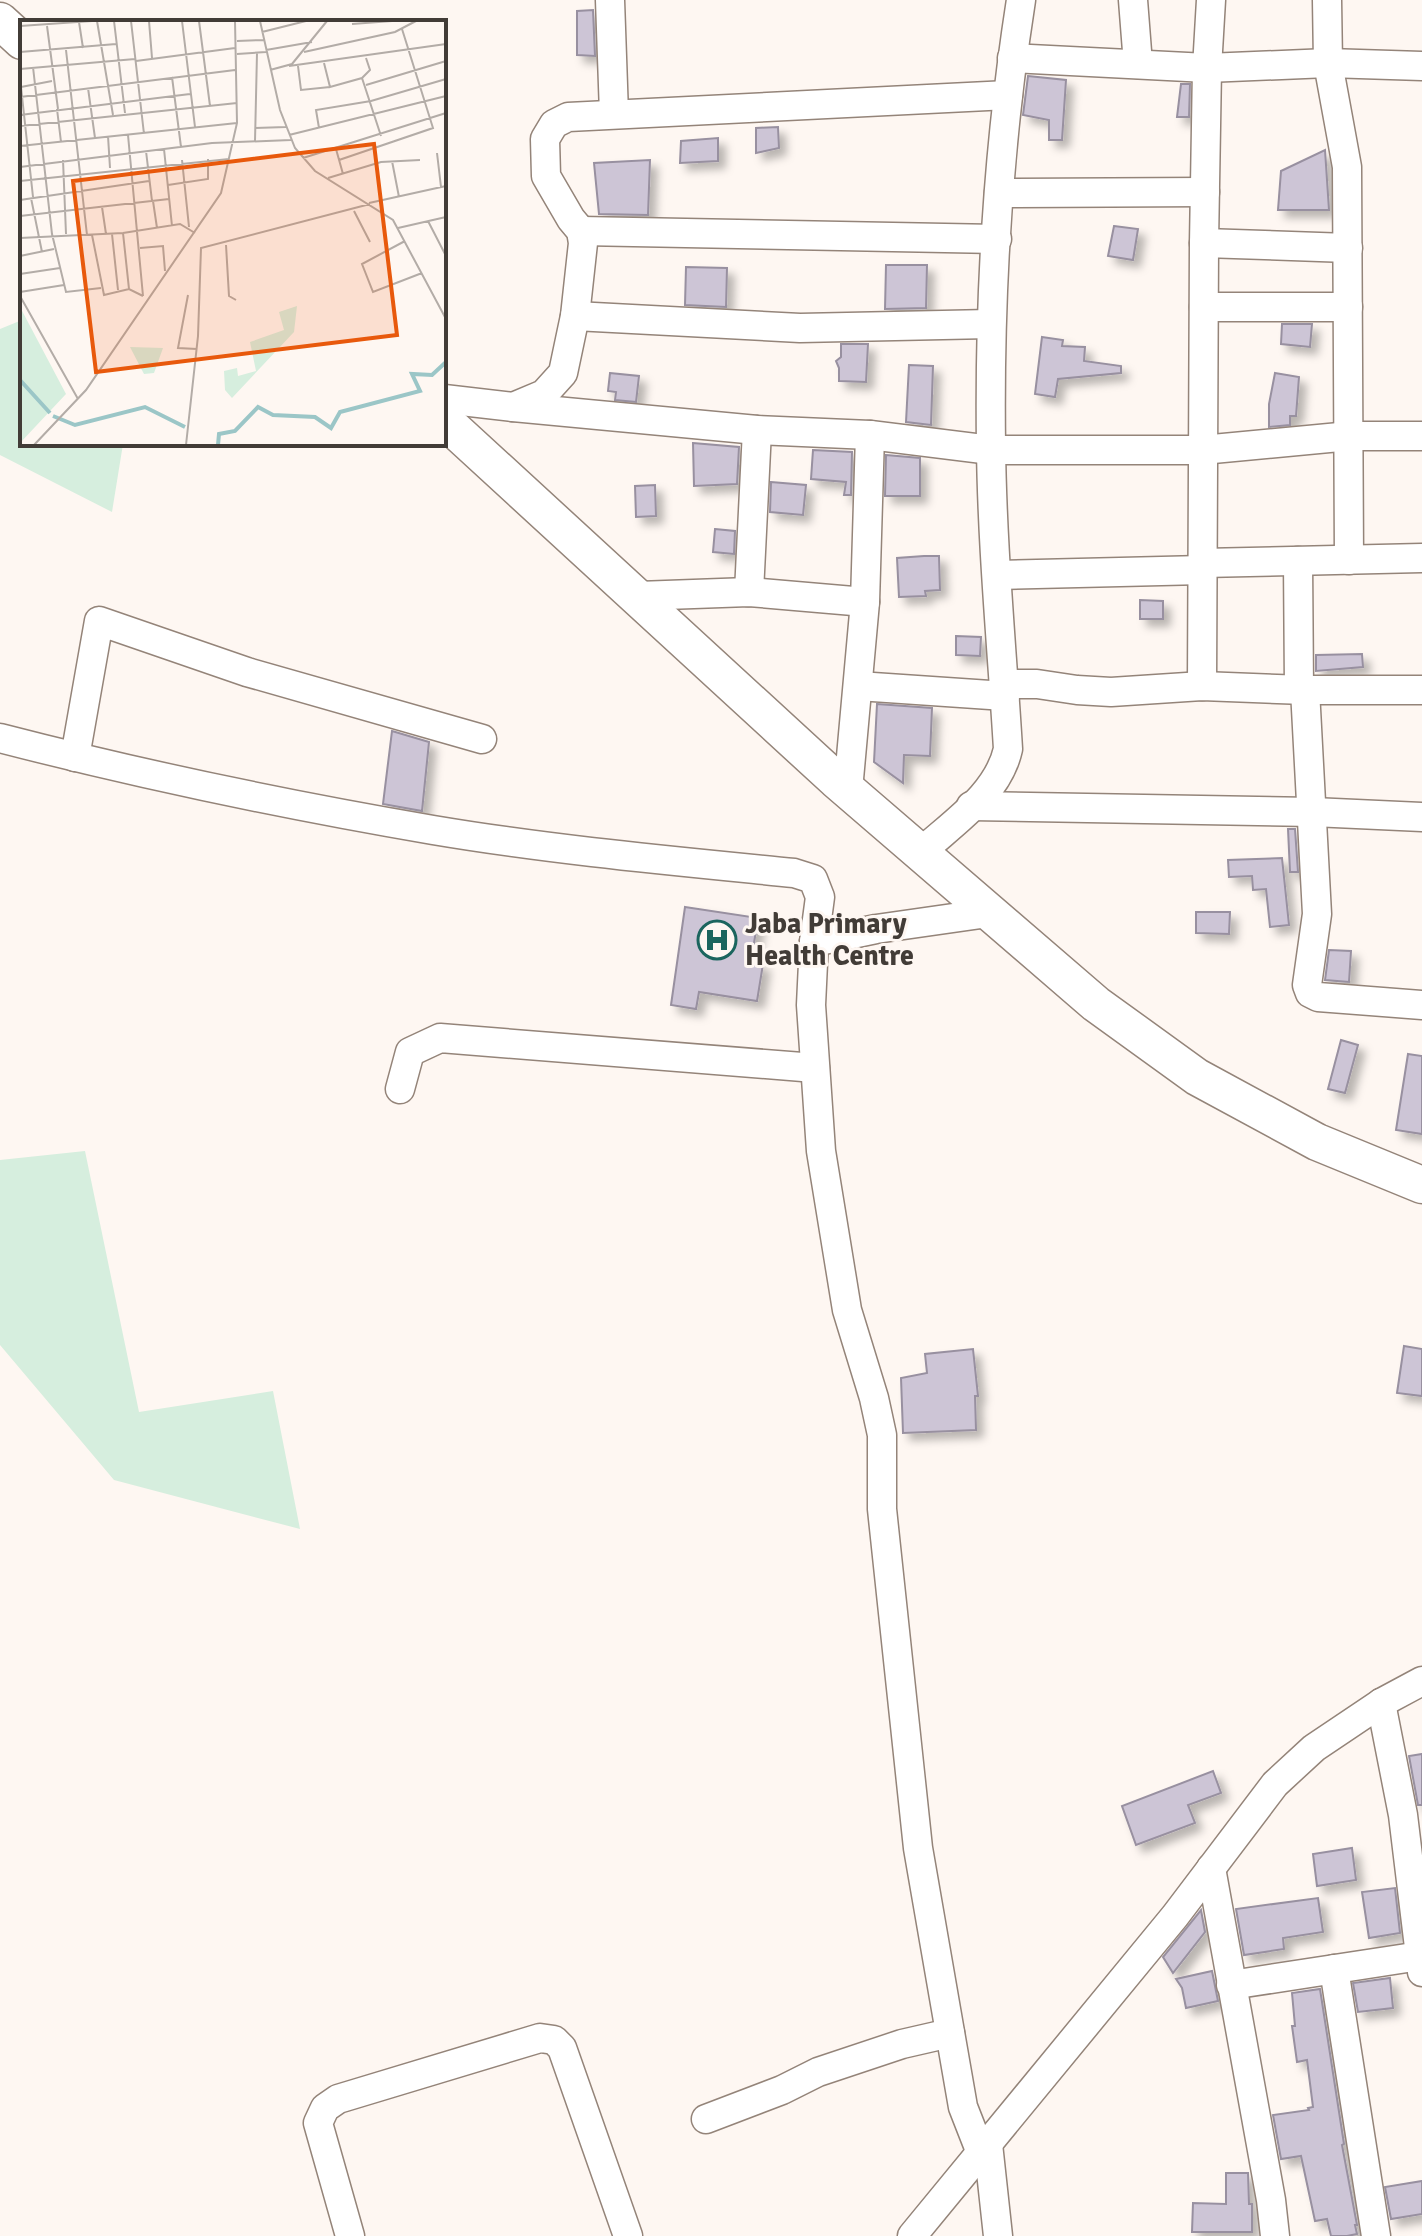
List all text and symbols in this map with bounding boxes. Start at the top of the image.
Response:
inset map [20,20,446,446]
place label: Jaba Primary Health Centre [745,907,914,973]
hospital icon: Jaba Primary Health Centre [696,919,738,961]

